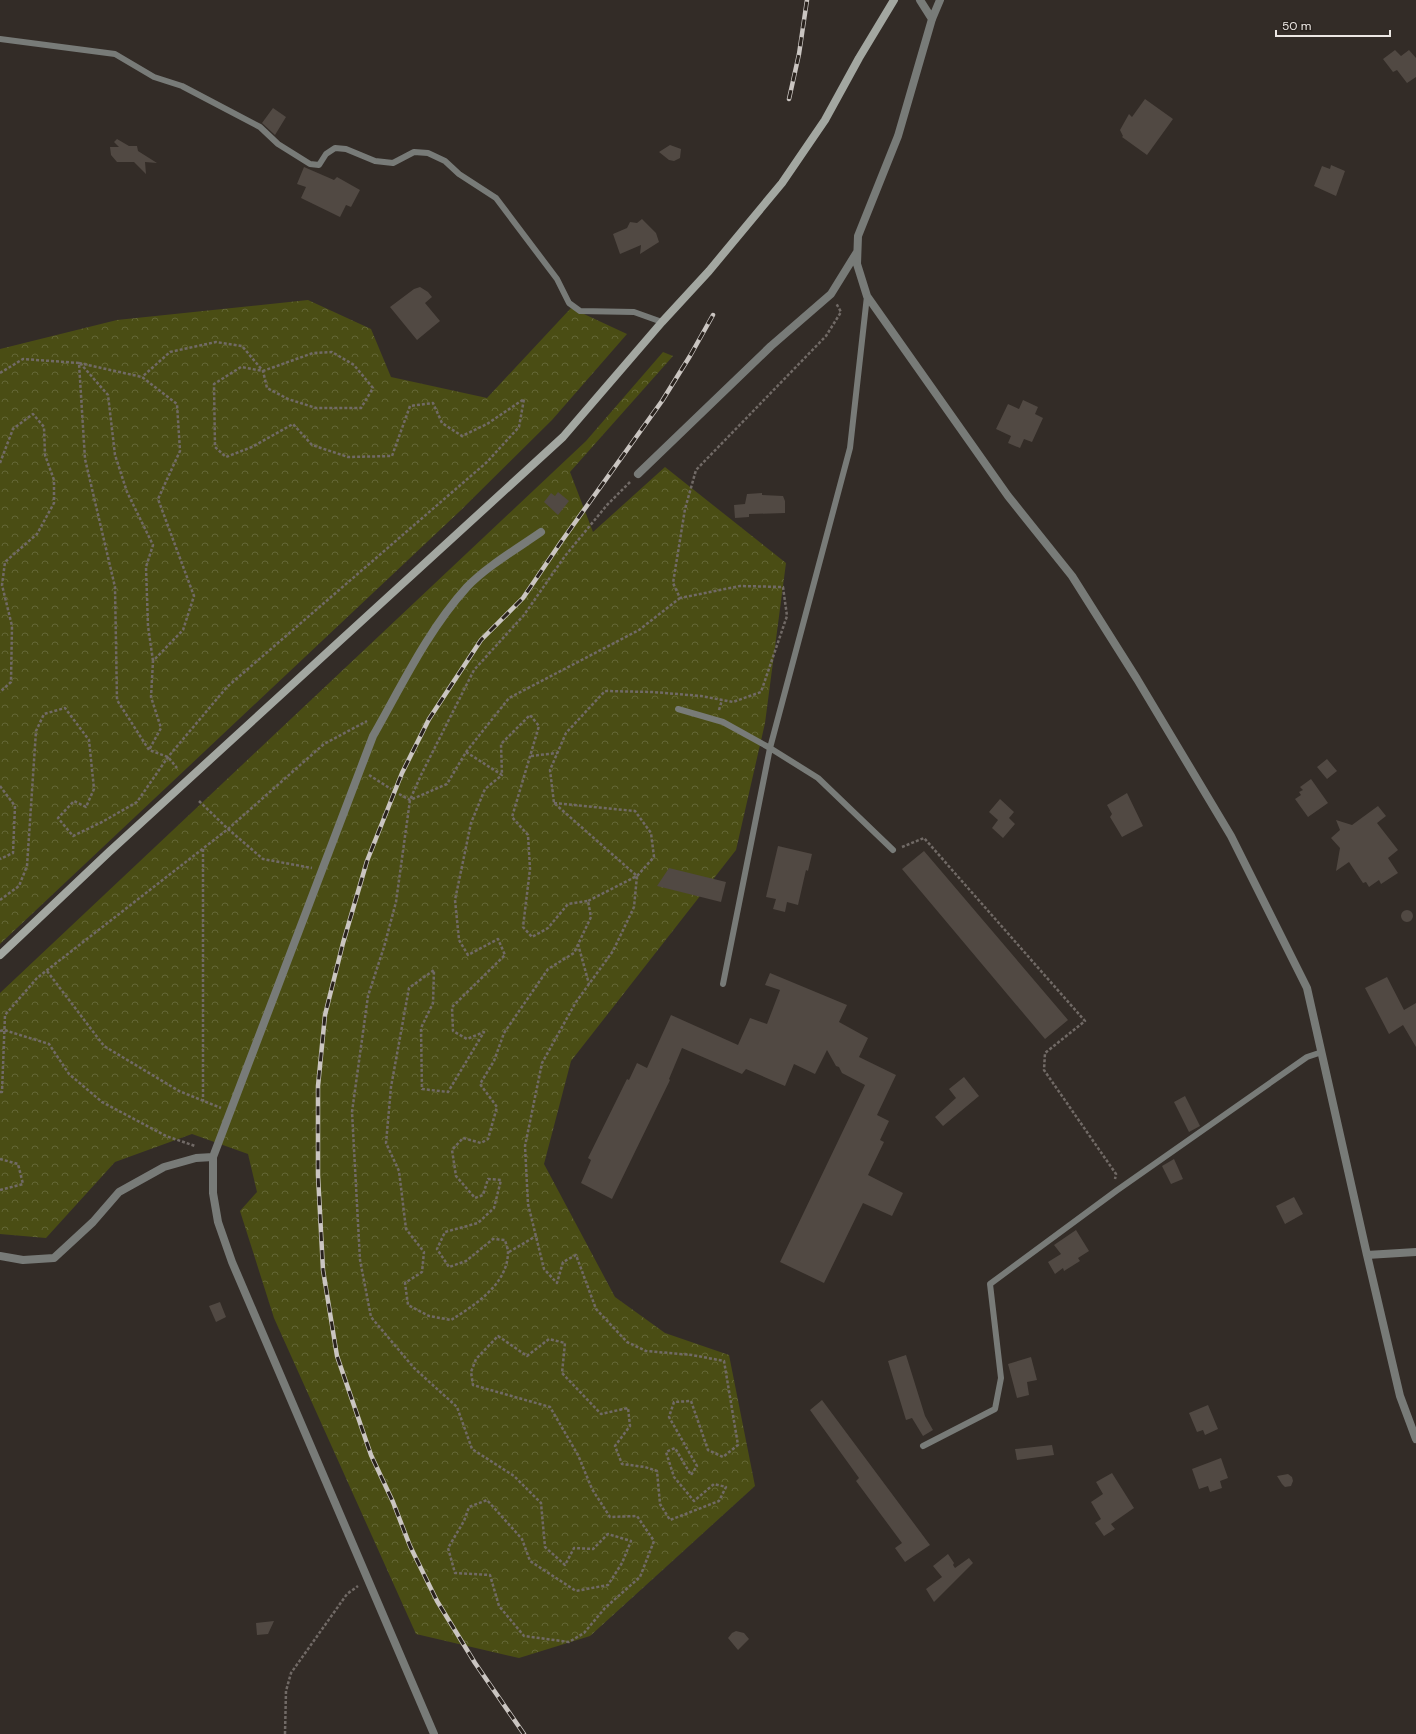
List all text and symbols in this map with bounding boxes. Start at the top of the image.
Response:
scale bar [1276,12,1390,38]
text: 50 m [1282,18,1311,34]

